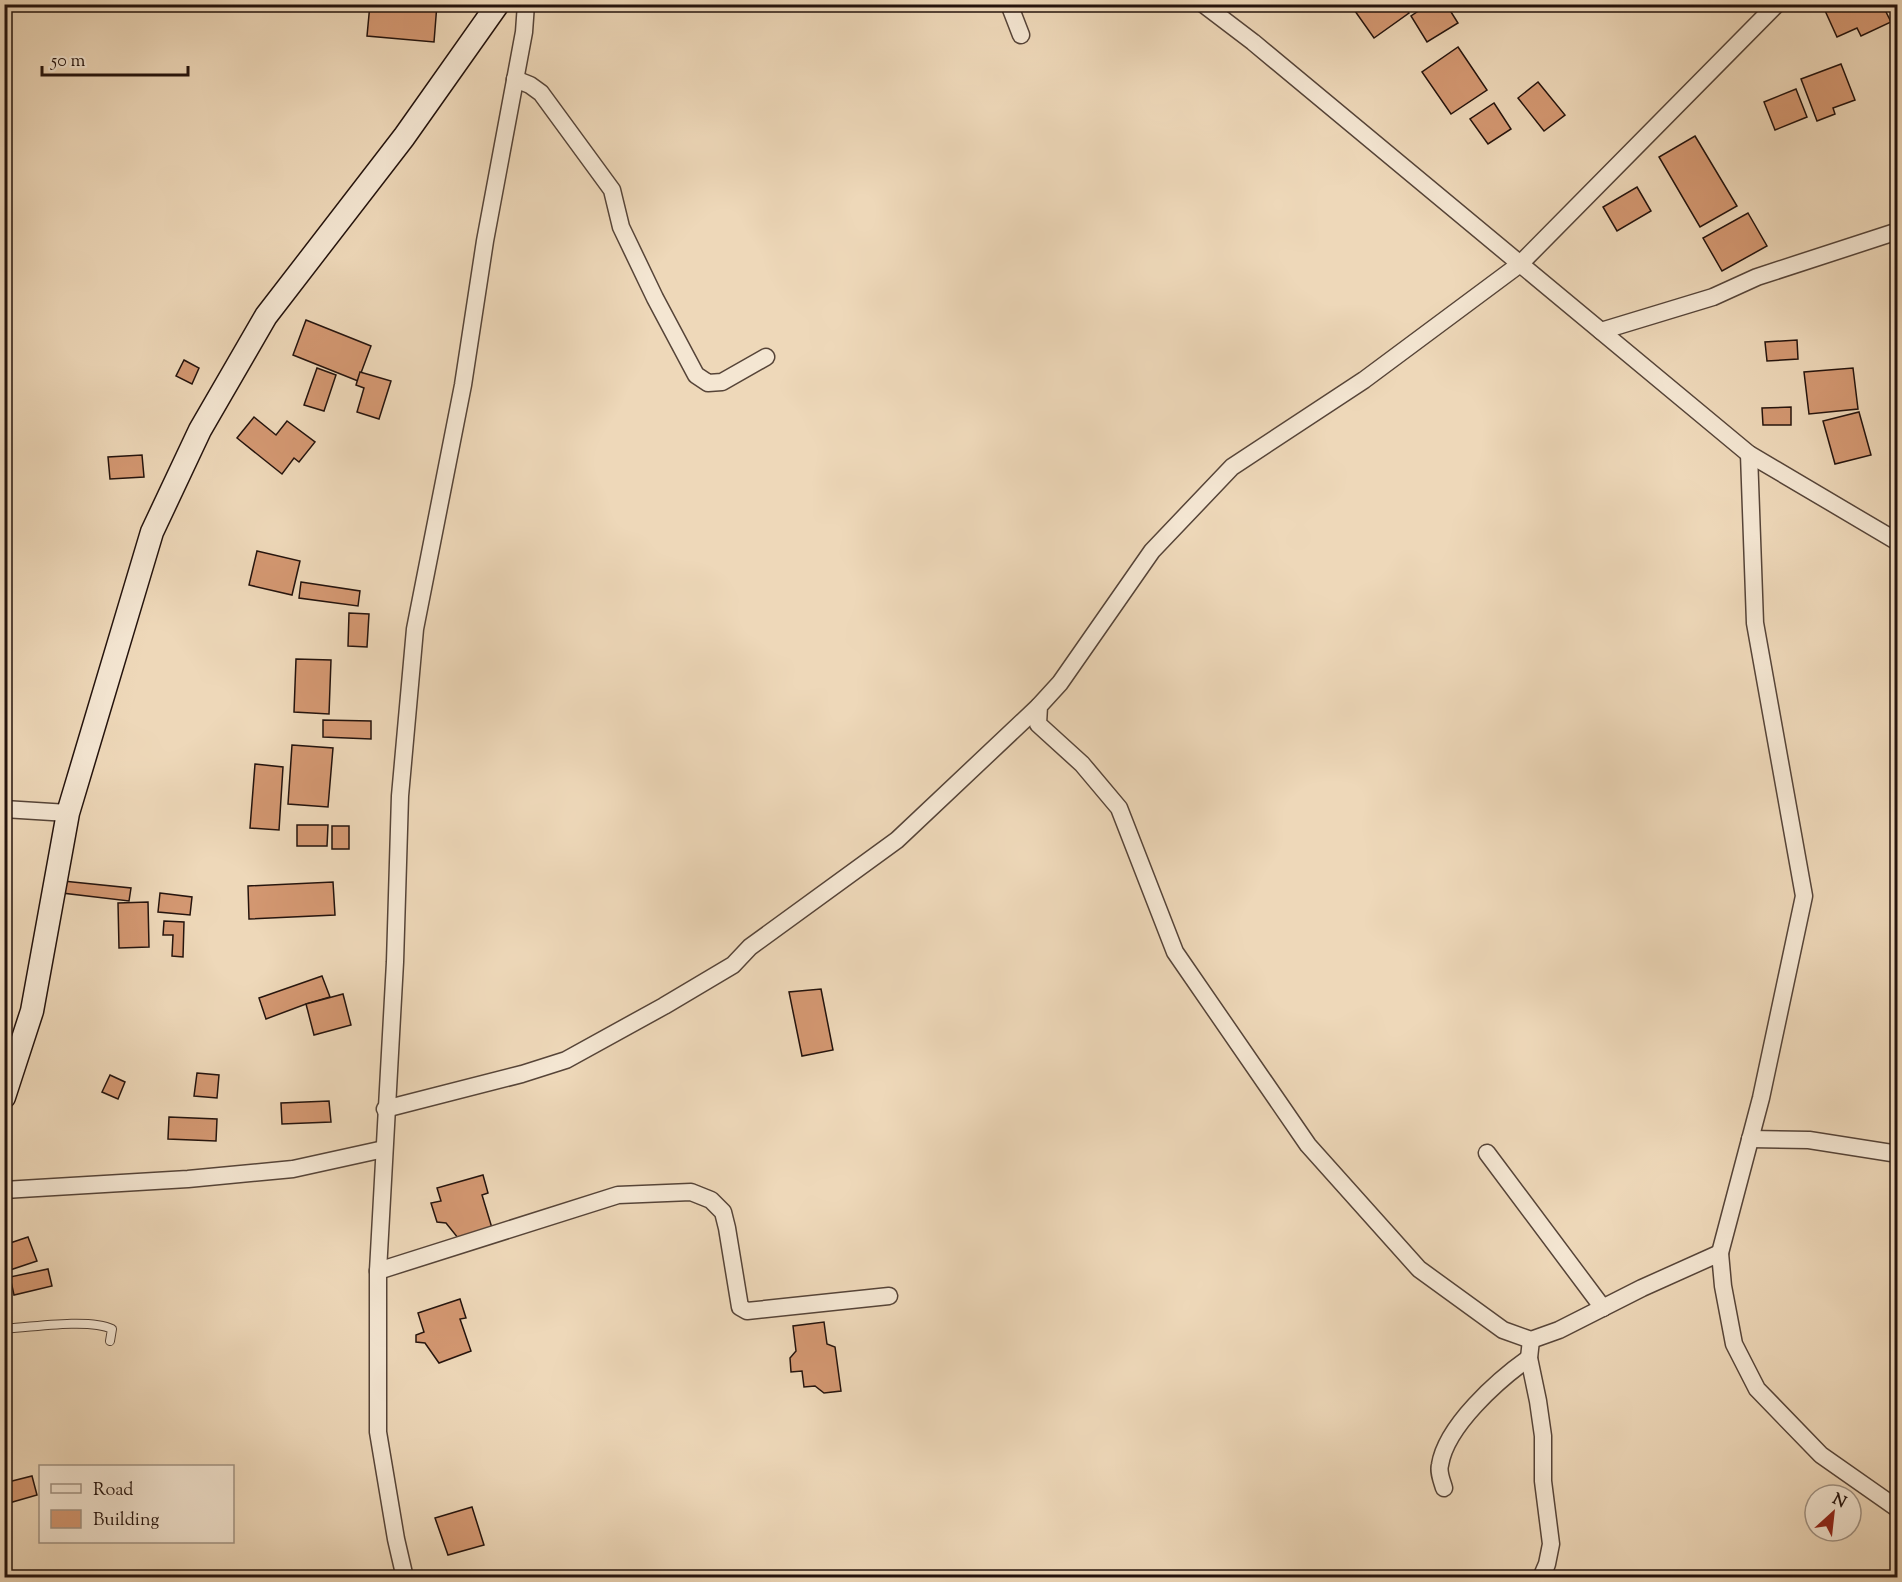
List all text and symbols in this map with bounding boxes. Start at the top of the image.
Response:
scale bar [42,39,188,77]
text: 50 m [50,49,86,75]
legend [39,1465,234,1543]
text: Road [93,1478,133,1504]
north arrow [1803,1483,1863,1543]
text: N [1828,1489,1850,1515]
text: Building [93,1508,159,1534]

